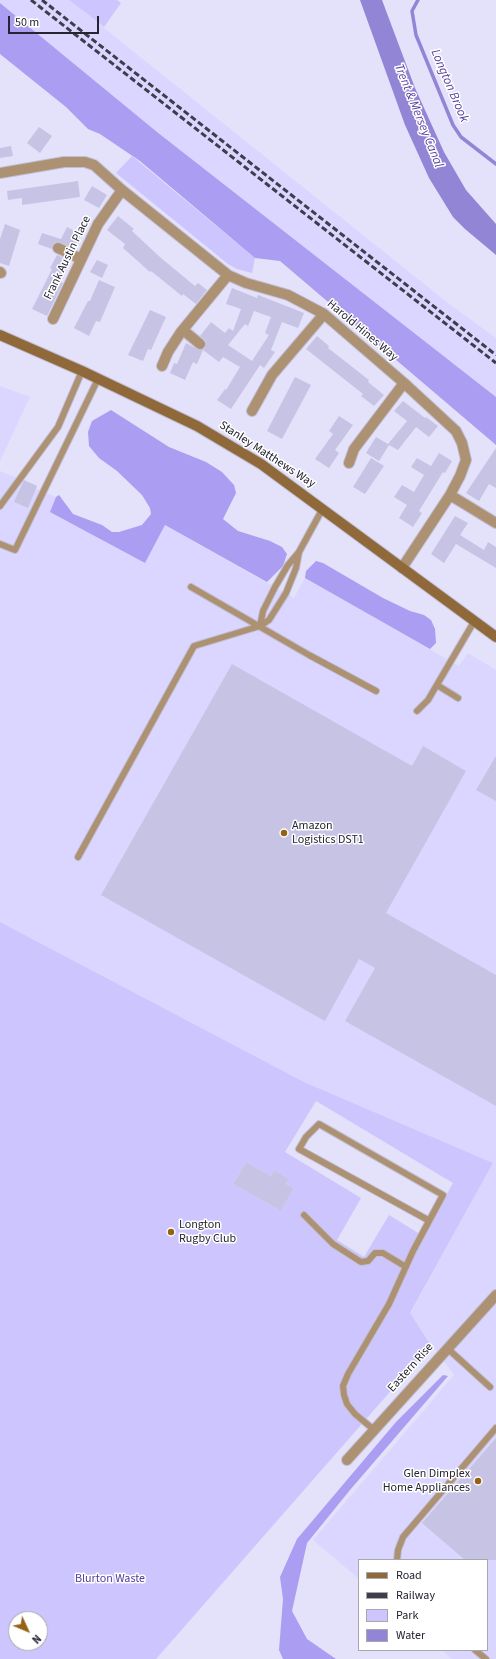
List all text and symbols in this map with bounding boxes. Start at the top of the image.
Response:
scale bar [10,8,101,34]
text: 50 m [15,14,39,31]
water label: Longton Brook [427,47,471,125]
water label: Trent & Mersey Canal [390,62,446,170]
street label: Frank Austin Place [42,214,94,302]
street label: Harold Hines Way [324,297,400,365]
street label: Stanley Matthews Way [216,419,318,491]
place label: Amazon Logistics DST1 [292,819,364,847]
marker: Amazon Logistics DST1 [279,828,289,838]
place label: Longton Rugby Club [179,1218,236,1246]
marker: Longton Rugby Club [166,1227,176,1237]
street label: Eastern Rise [385,1341,437,1395]
place label: Glen Dimplex Home Appliances [383,1467,470,1495]
marker: Glen Dimplex Home Appliances [473,1476,483,1486]
legend [358,1559,488,1651]
text: Road [396,1567,422,1584]
park label: Blurton Waste [75,1572,145,1586]
text: Railway [396,1587,435,1604]
text: Park [396,1607,418,1624]
north arrow [8,1611,48,1651]
text: Water [396,1627,425,1644]
text: N [28,1631,44,1647]

